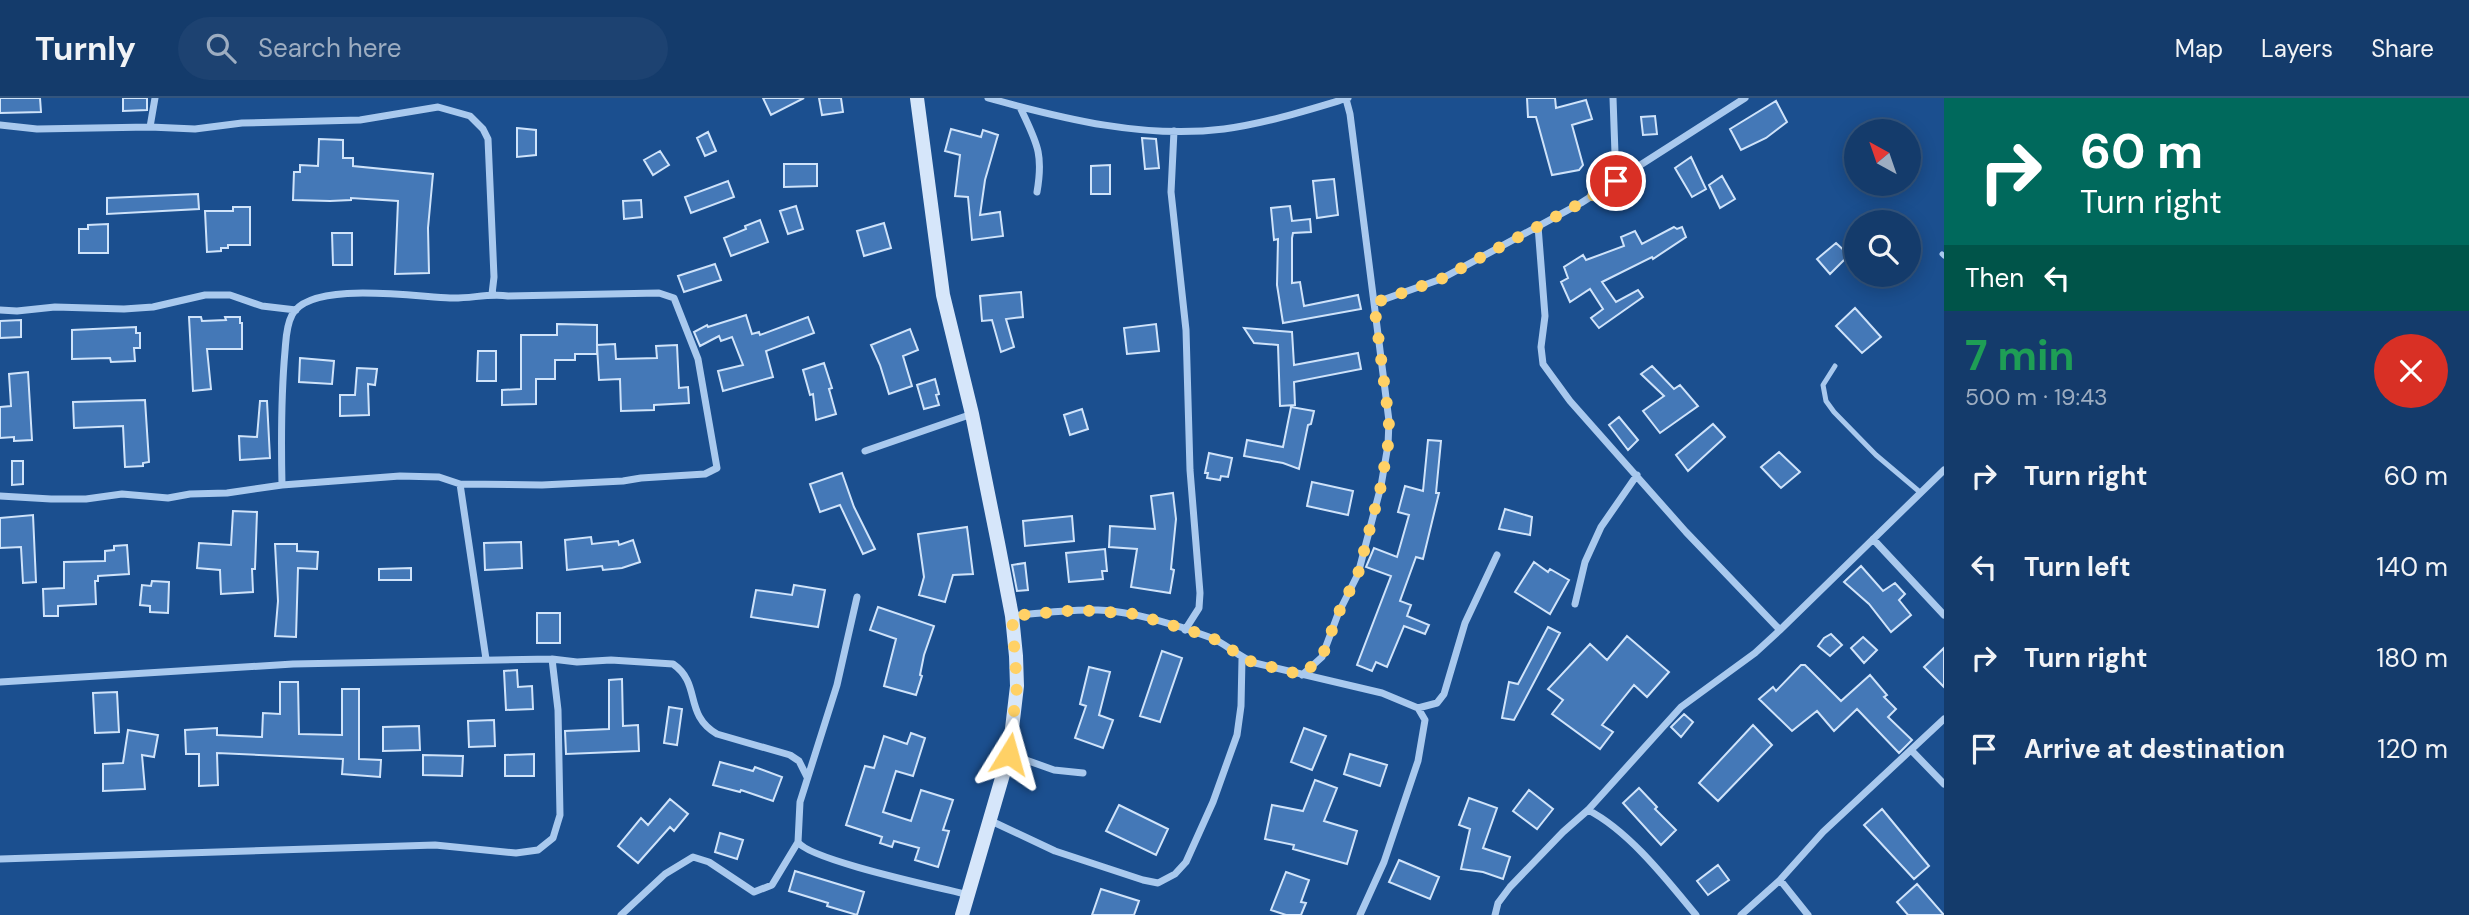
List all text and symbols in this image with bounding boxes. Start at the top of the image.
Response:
search box [178,17,668,80]
text: Turnly [35,27,136,70]
icon: search [202,29,240,67]
text: Search here [258,31,401,65]
text: Map [2175,33,2223,64]
text: Layers [2261,33,2333,64]
text: Share [2371,33,2434,64]
north arrow [1844,119,1922,196]
map controls [1844,119,1921,287]
text: 60 m [2080,119,2203,183]
icon: right [1965,126,2056,217]
pin [1586,151,1646,211]
icon: arrive [1597,162,1635,200]
text: Turn right [2080,181,2222,223]
button: search [1844,210,1921,287]
icon: left [2038,259,2076,297]
text: Then [1965,261,2024,295]
text: 7 min [1965,328,2074,383]
button: close [2374,334,2448,408]
text: 500 m · 19:43 [1965,382,2108,412]
icon: right [1965,457,2003,495]
text: Turn right [2024,459,2148,493]
text: 60 m [2384,459,2448,493]
icon: left [1965,548,2003,586]
text: Turn left [2024,550,2131,584]
text: 140 m [2376,550,2448,584]
icon: right [1965,639,2003,677]
text: Turn right [2024,641,2148,675]
text: 180 m [2376,641,2448,675]
position arrow [972,717,1046,791]
icon: arrive [1965,730,2003,768]
text: Arrive at destination [2024,732,2285,766]
text: 120 m [2377,732,2448,766]

